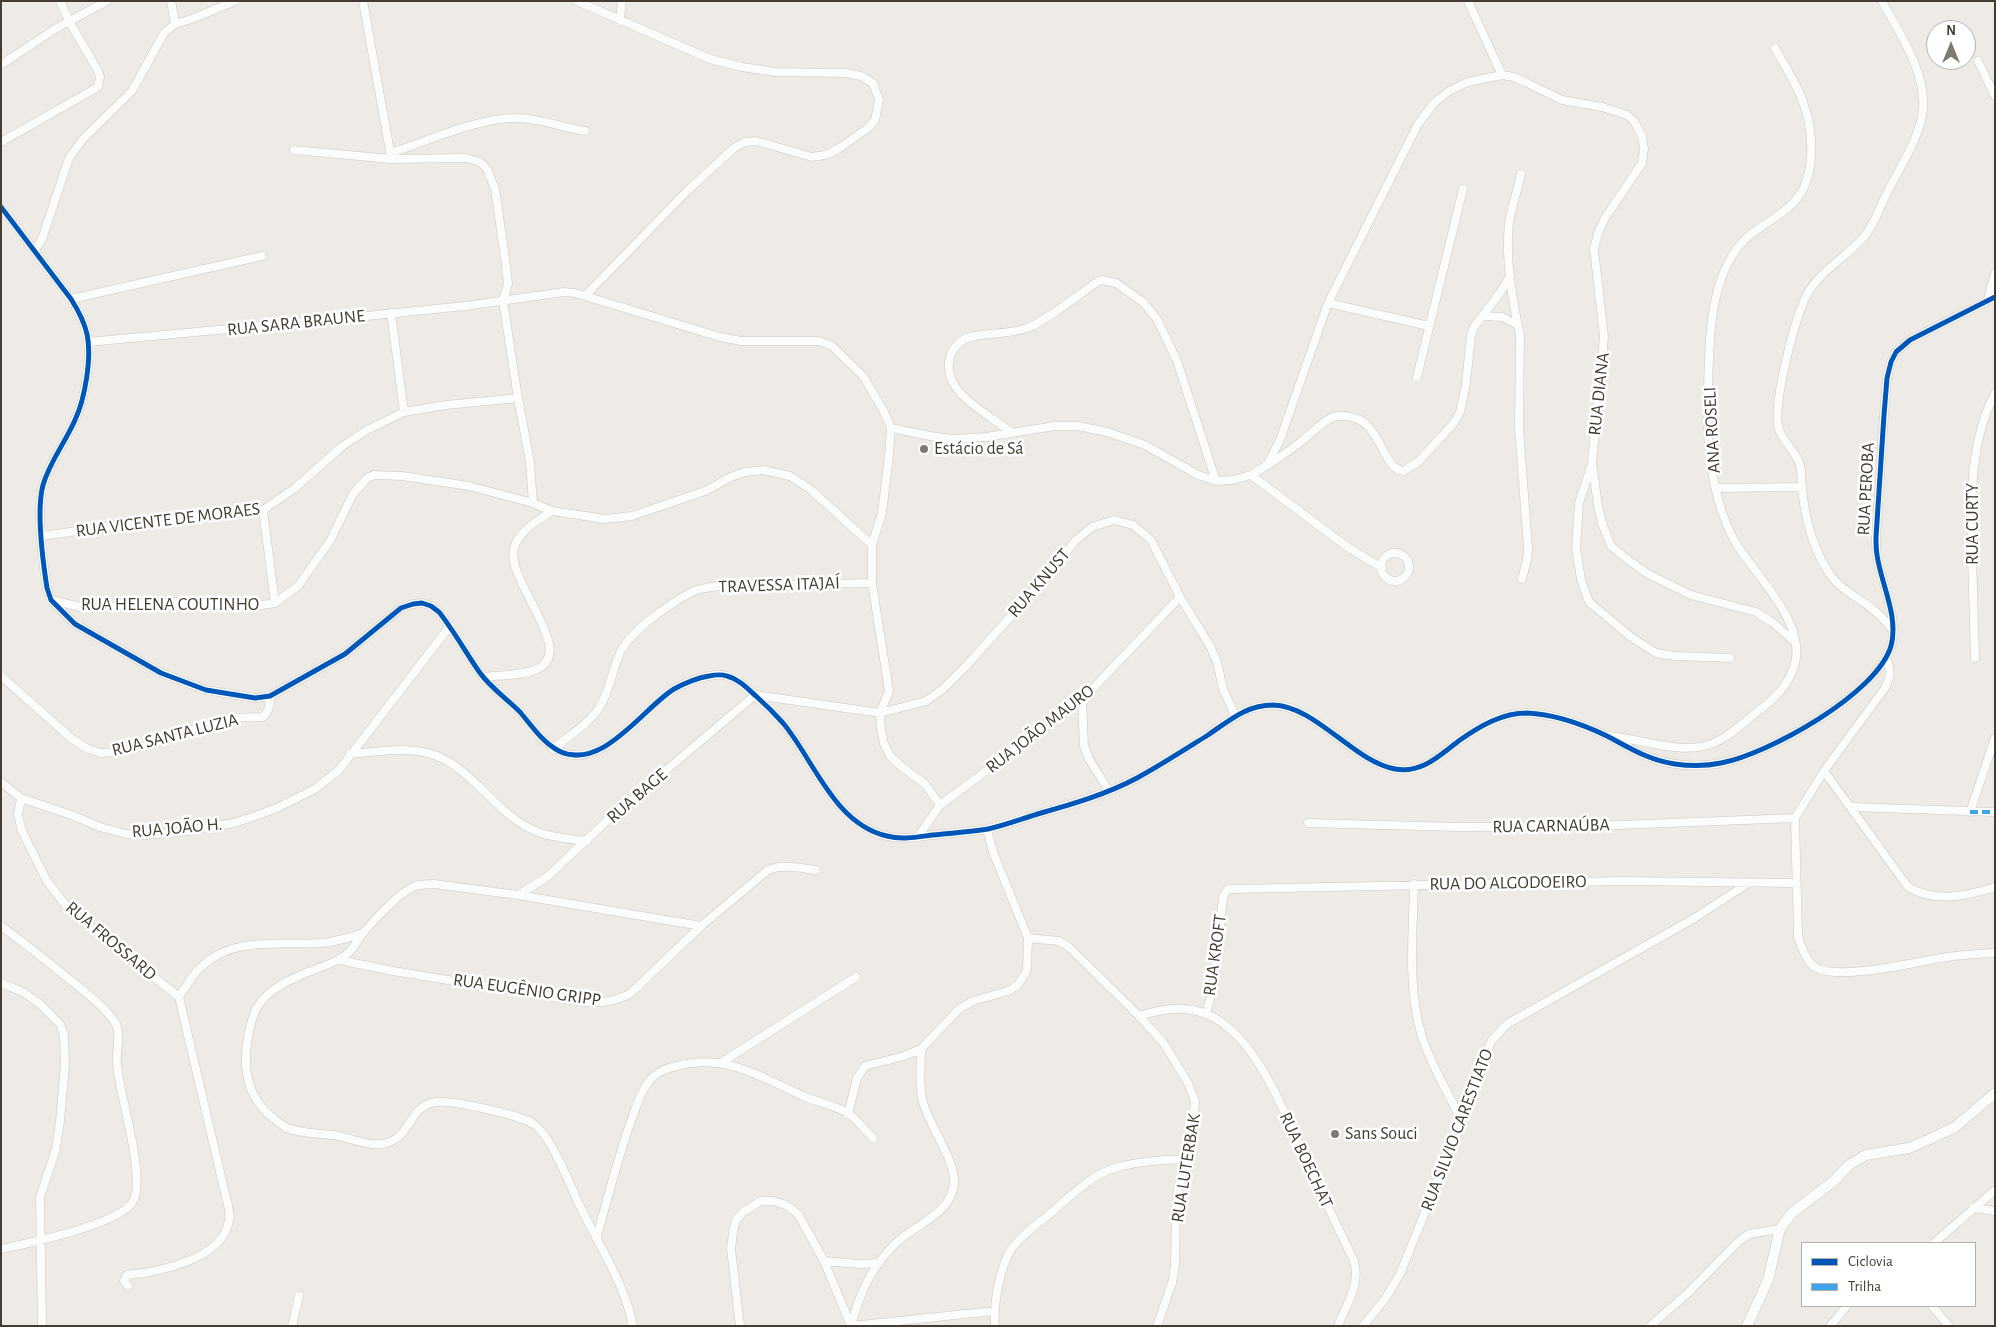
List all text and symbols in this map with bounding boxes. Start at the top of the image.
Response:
north arrow [1926,20,1976,70]
text: N [1946,24,1956,38]
street label: RUA SARA BRAUNE [226,305,366,341]
street label: RUA DIANA [1584,351,1614,437]
street label: ANA ROSELI [1699,386,1725,474]
place label: Estácio de Sá [934,438,1024,460]
street label: RUA PEROBA [1853,442,1879,536]
marker: Estácio de Sá [918,443,930,455]
street label: RUA CURTY [1962,483,1984,565]
street label: RUA VICENTE DE MORAES [75,498,261,542]
street label: RUA KNUST [1003,544,1075,622]
street label: TRAVESSA ITAJAÍ [718,572,840,598]
street label: RUA HELENA COUTINHO [81,594,259,616]
street label: RUA JOÃO MAURO [981,680,1099,778]
street label: RUA SANTA LUZIA [110,709,240,761]
street label: RUA BAGE [602,764,672,828]
street label: RUA JOÃO H. [131,813,223,843]
street label: RUA CARNAÚBA [1492,814,1610,838]
street label: RUA DO ALGODOEIRO [1429,871,1587,895]
street label: RUA FROSSARD [61,897,161,985]
street label: RUA KROFT [1199,913,1231,997]
street label: RUA EUGÊNIO GRIPP [452,969,602,1011]
street label: RUA SILVIO CARESTIATO [1416,1046,1498,1214]
street label: RUA BOECHAT [1274,1109,1338,1211]
street label: RUA LUTERBAK [1167,1112,1205,1224]
place label: Sans Souci [1345,1123,1418,1145]
marker: Sans Souci [1329,1128,1341,1140]
legend [1801,1242,1976,1307]
text: Ciclovia [1848,1254,1893,1269]
text: Trilha [1848,1279,1881,1294]

